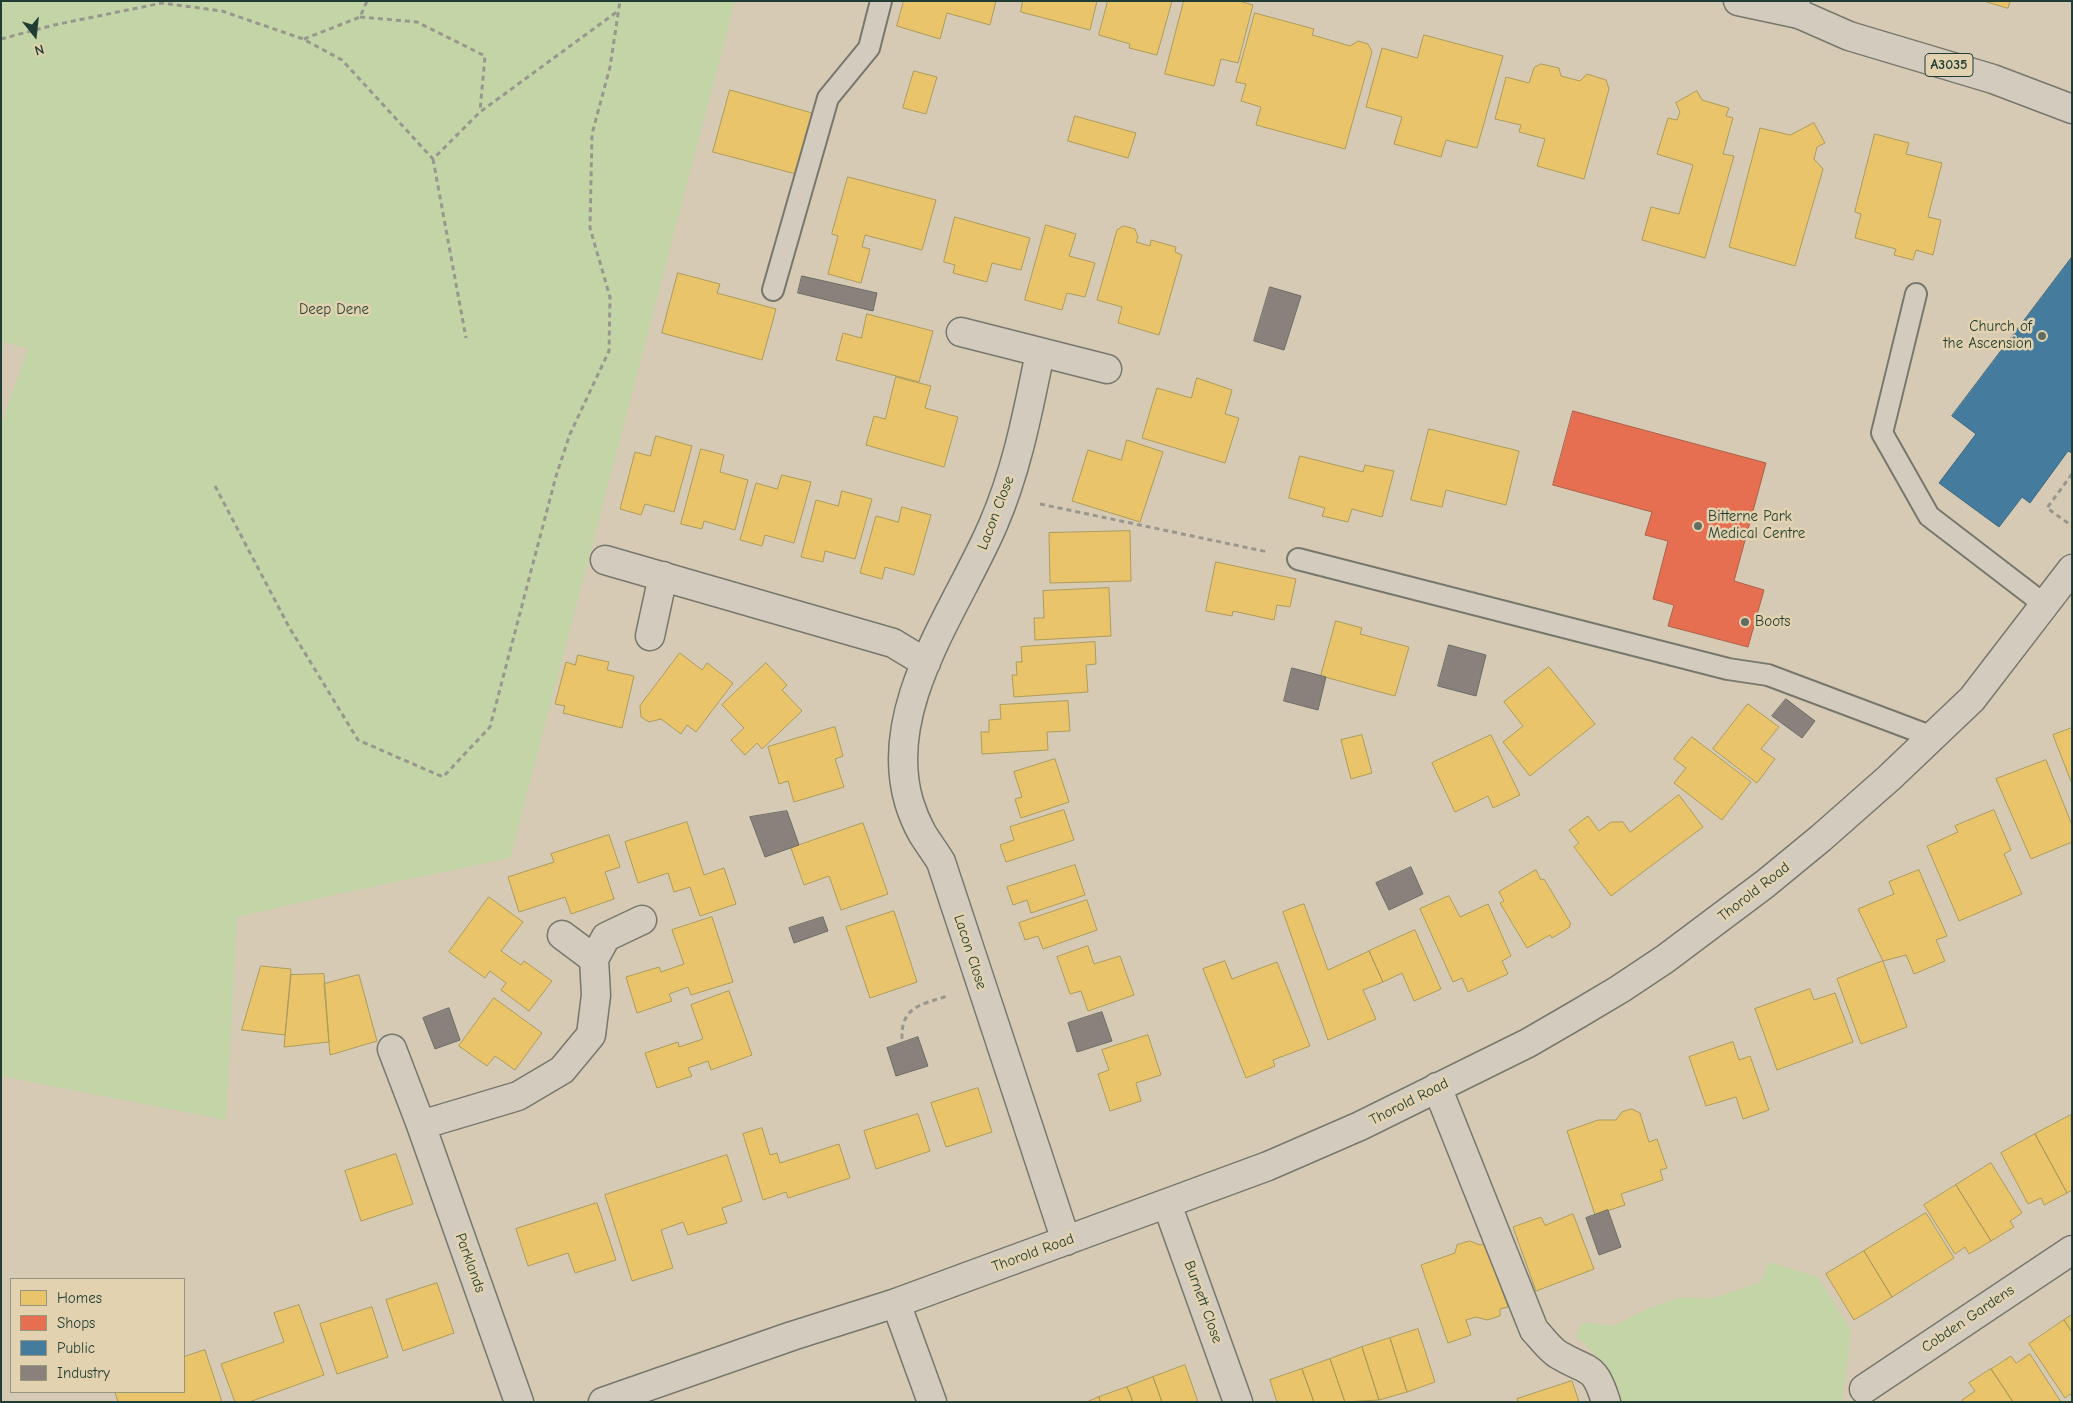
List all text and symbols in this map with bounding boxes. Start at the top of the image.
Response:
north arrow [10,10,60,60]
text: N [33,40,46,59]
road number: A3035 [1925,54,1973,76]
park label: Deep Dene [299,301,369,319]
place label: Church of the Ascension [1943,318,2032,353]
marker: Church of the Ascension [2036,330,2048,342]
street label: Lacon Close [974,474,1018,552]
place label: Bitterne Park Medical Centre [1708,508,1805,543]
marker: Bitterne Park Medical Centre [1692,520,1704,532]
place label: Boots [1755,613,1791,631]
marker: Boots [1739,616,1751,628]
street label: Thorold Road [1715,858,1793,926]
street label: Lacon Close [949,912,991,992]
street label: Thorold Road [1367,1074,1451,1130]
street label: Thorold Road [989,1230,1077,1276]
street label: Parklands [451,1231,489,1295]
street label: Burnett Close [1180,1258,1226,1346]
legend [10,1278,185,1393]
street label: Cobden Gardens [1918,1281,2018,1357]
text: Homes [57,1289,102,1307]
text: Shops [57,1314,95,1332]
text: Public [57,1339,95,1357]
text: Industry [57,1364,110,1382]

